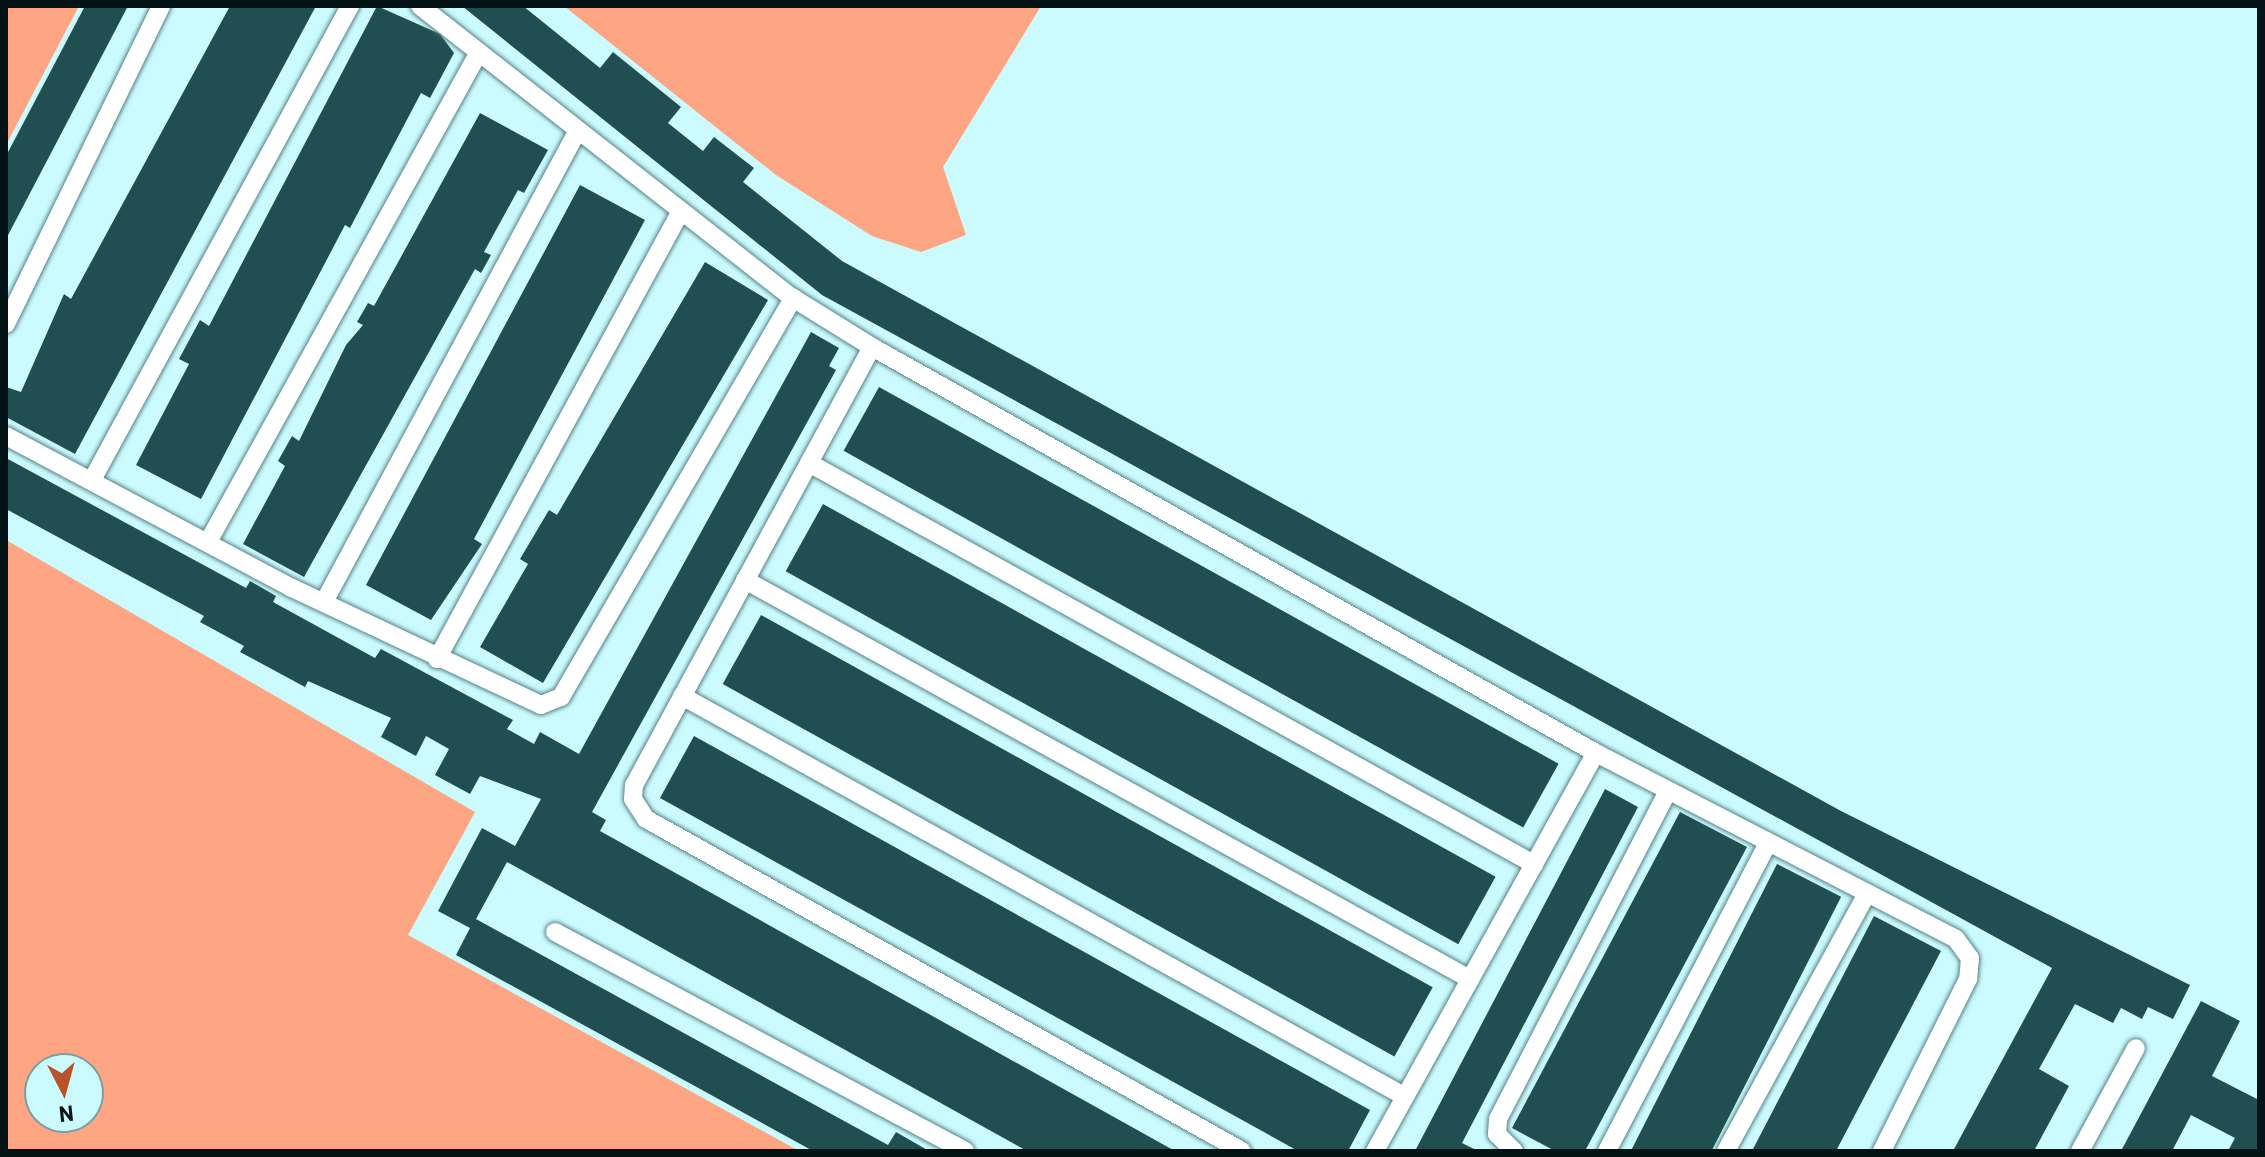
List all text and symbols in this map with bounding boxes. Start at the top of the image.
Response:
north arrow [24,1053,104,1133]
text: N [58,1101,75,1129]

